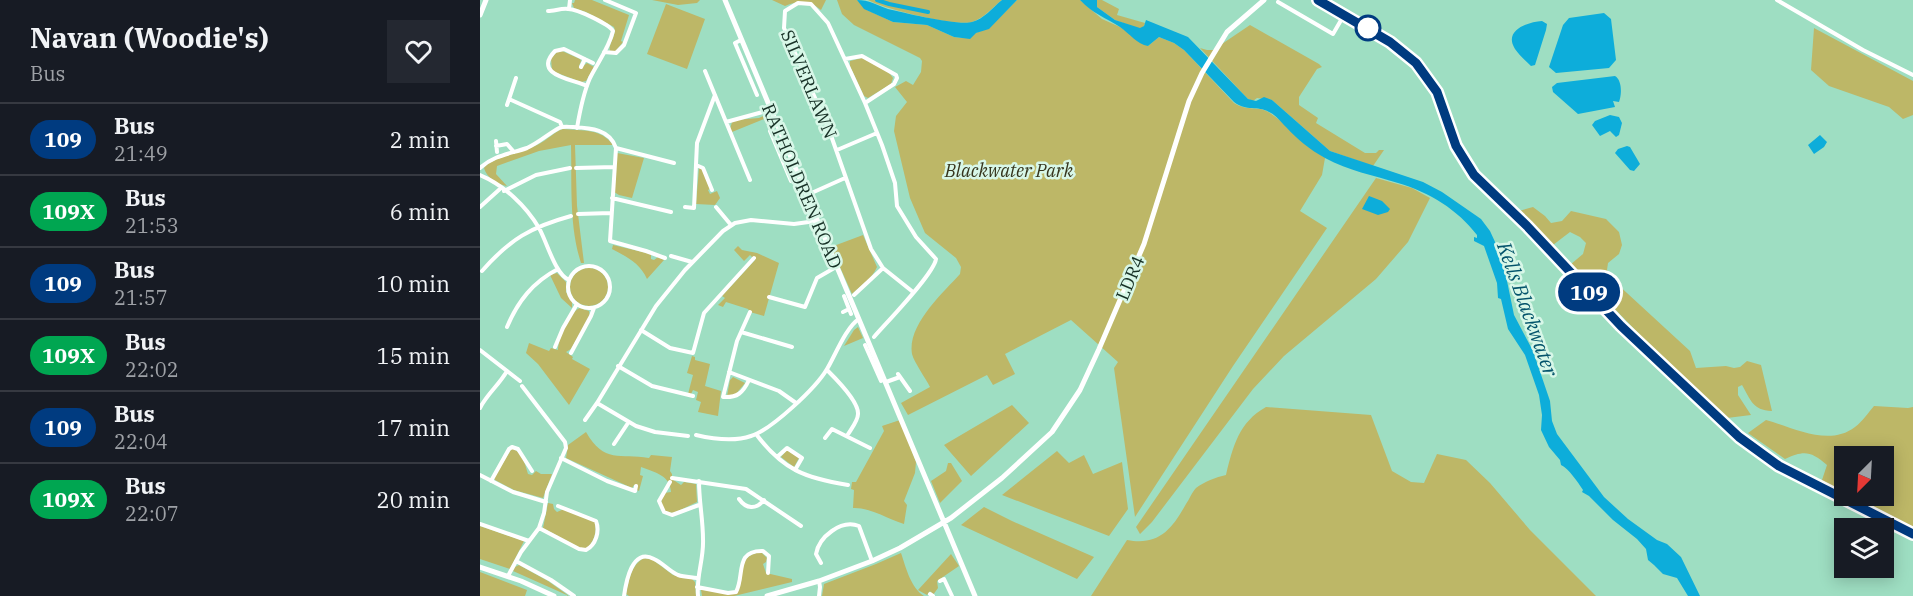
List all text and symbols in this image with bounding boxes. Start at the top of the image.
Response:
unlabelled marker [1355,15,1381,41]
text: Navan (Woodie's) [30,19,269,56]
button: heart [387,20,450,83]
street label: SILVERLAWN [776,26,842,142]
text: Bus [30,60,65,87]
street label: RATHOLDREN ROAD [757,100,847,272]
text: Bus [114,111,155,140]
text: 109 [44,125,82,153]
text: 2 min [390,125,450,154]
text: 21:49 [114,140,168,167]
park label: Blackwater Park [944,159,1074,182]
text: Bus [125,183,166,212]
text: 109X [42,197,95,225]
text: 6 min [390,197,450,226]
text: 21:53 [125,212,179,239]
water label: Kells Blackwater [1491,237,1565,381]
street label: LDR4 [1110,252,1150,304]
text: Bus [114,255,155,284]
text: 109 [44,269,82,297]
text: 10 min [377,269,450,298]
line badge: 109 [1554,272,1624,312]
text: 109 [1570,278,1608,306]
text: 21:57 [114,284,168,311]
text: Bus [125,327,166,356]
text: 109X [42,341,95,369]
text: 15 min [377,341,450,370]
text: 22:02 [125,356,179,383]
text: Bus [114,399,155,428]
text: 109 [44,413,82,441]
text: 17 min [377,413,450,442]
text: 22:04 [114,428,168,455]
north arrow [1834,446,1894,506]
map controls [1834,446,1894,578]
text: Bus [125,471,166,500]
text: 109X [42,485,95,513]
text: 20 min [377,485,450,514]
text: 22:07 [125,500,179,527]
button: layers [1834,518,1894,578]

